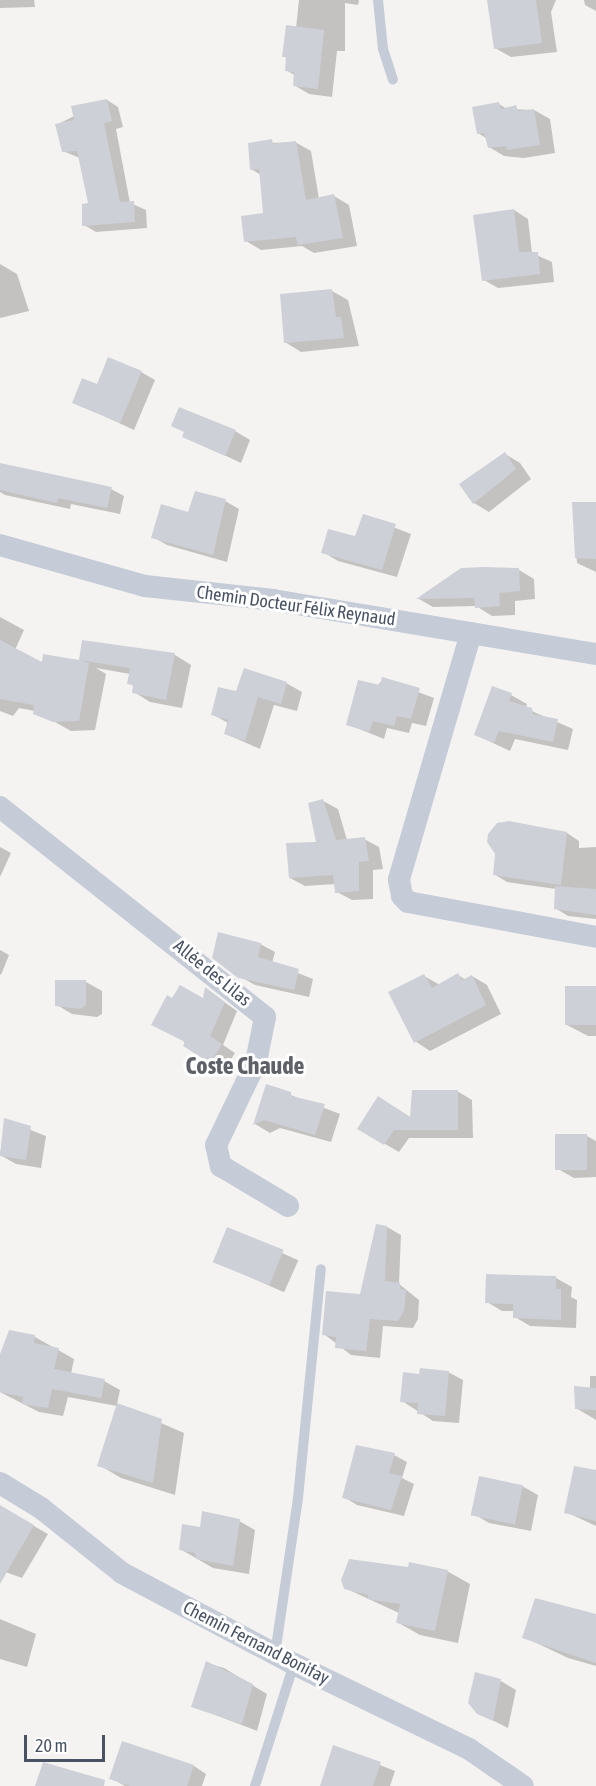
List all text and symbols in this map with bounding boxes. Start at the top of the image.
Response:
street label: Chemin Docteur Félix Reynaud [195,581,397,631]
street label: Allée des Lilas [169,935,255,1011]
district label: Coste Chaude [186,1052,304,1080]
street label: Chemin Fernand Bonifay [179,1597,333,1689]
scale bar [27,1723,108,1761]
text: 20 m [35,1735,67,1756]

